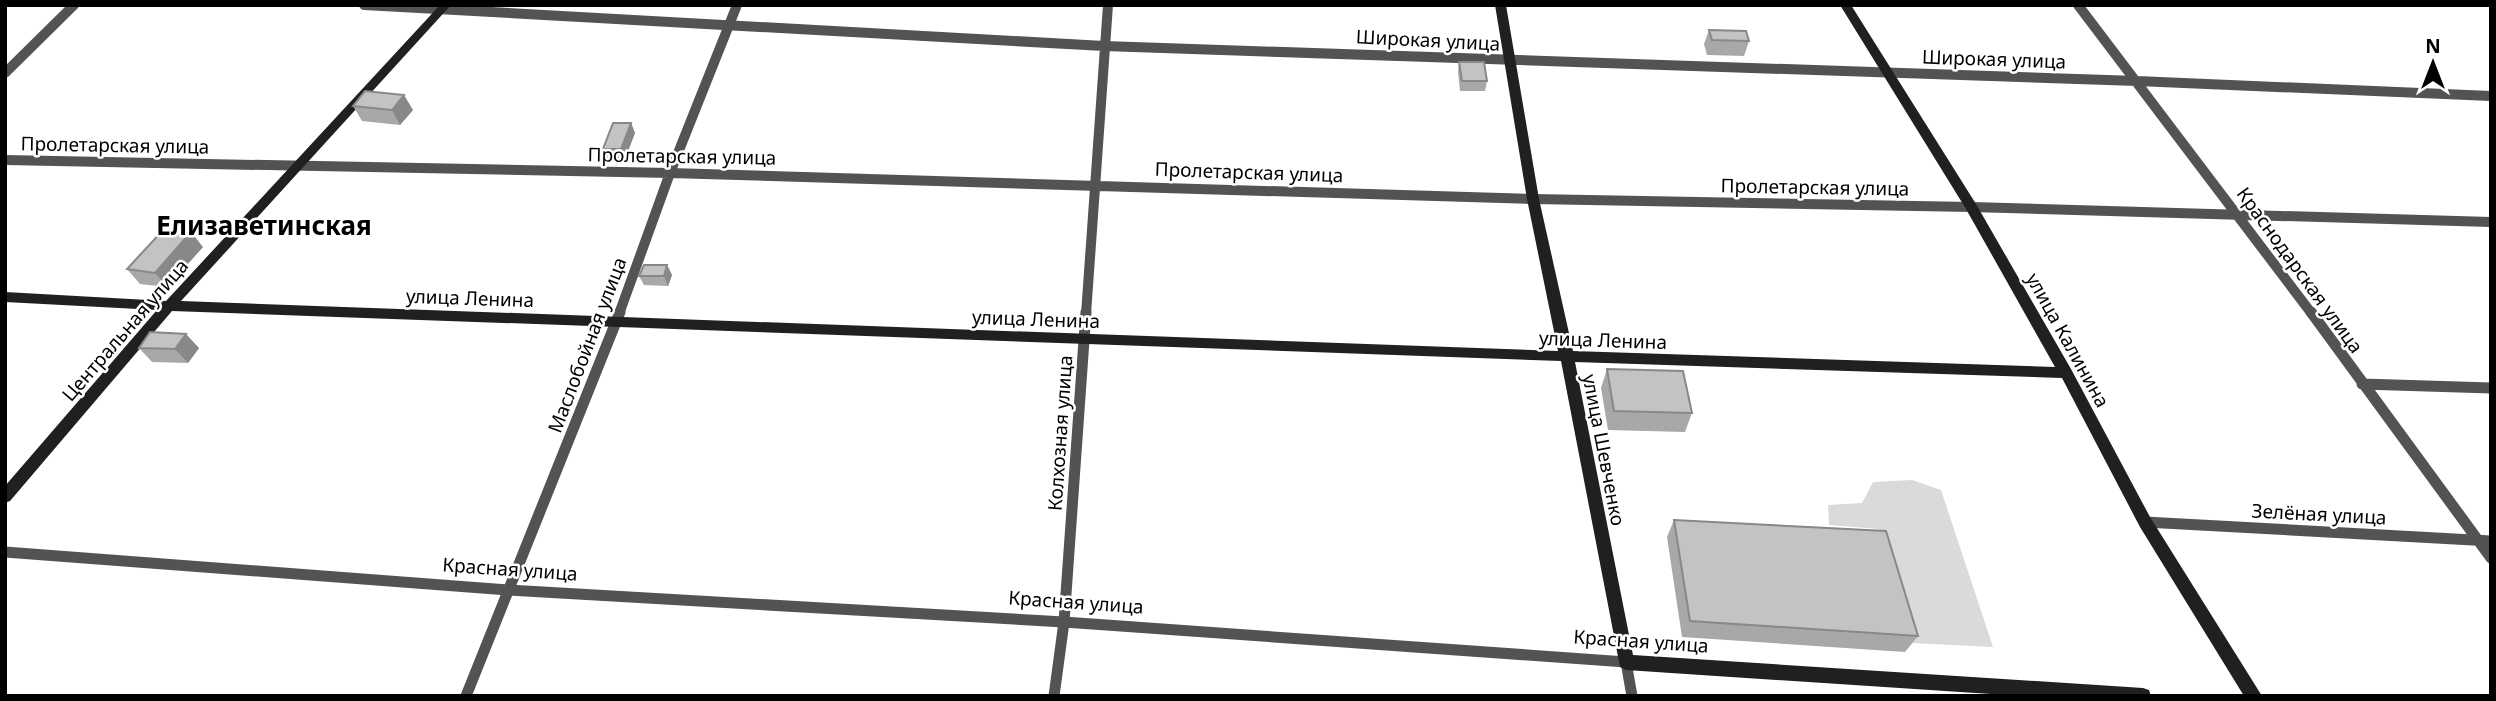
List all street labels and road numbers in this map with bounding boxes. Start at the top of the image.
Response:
street label: Широкая улица [1355,23,1501,57]
street label: Широкая улица [1921,43,2067,75]
street label: Пролетарская улица [21,130,209,160]
street label: Пролетарская улица [588,141,776,171]
street label: Пролетарская улица [1154,156,1344,188]
street label: Пролетарская улица [1721,172,1909,202]
street label: Краснодарская улица [2231,182,2369,358]
street label: Центральная улица [56,253,194,407]
street label: Маслобойная улица [542,254,632,436]
street label: улица Калинина [2020,268,2116,412]
street label: улица Ленина [405,283,535,313]
street label: улица Ленина [971,304,1101,334]
street label: улица Ленина [1538,325,1668,355]
street label: Колхозная улица [1042,354,1078,512]
street label: улица Шевченко [1577,372,1631,528]
street label: Зелёная улица [2251,497,2387,531]
street label: Красная улица [442,551,578,587]
street label: Красная улица [1008,584,1144,620]
street label: Красная улица [1573,623,1709,659]

